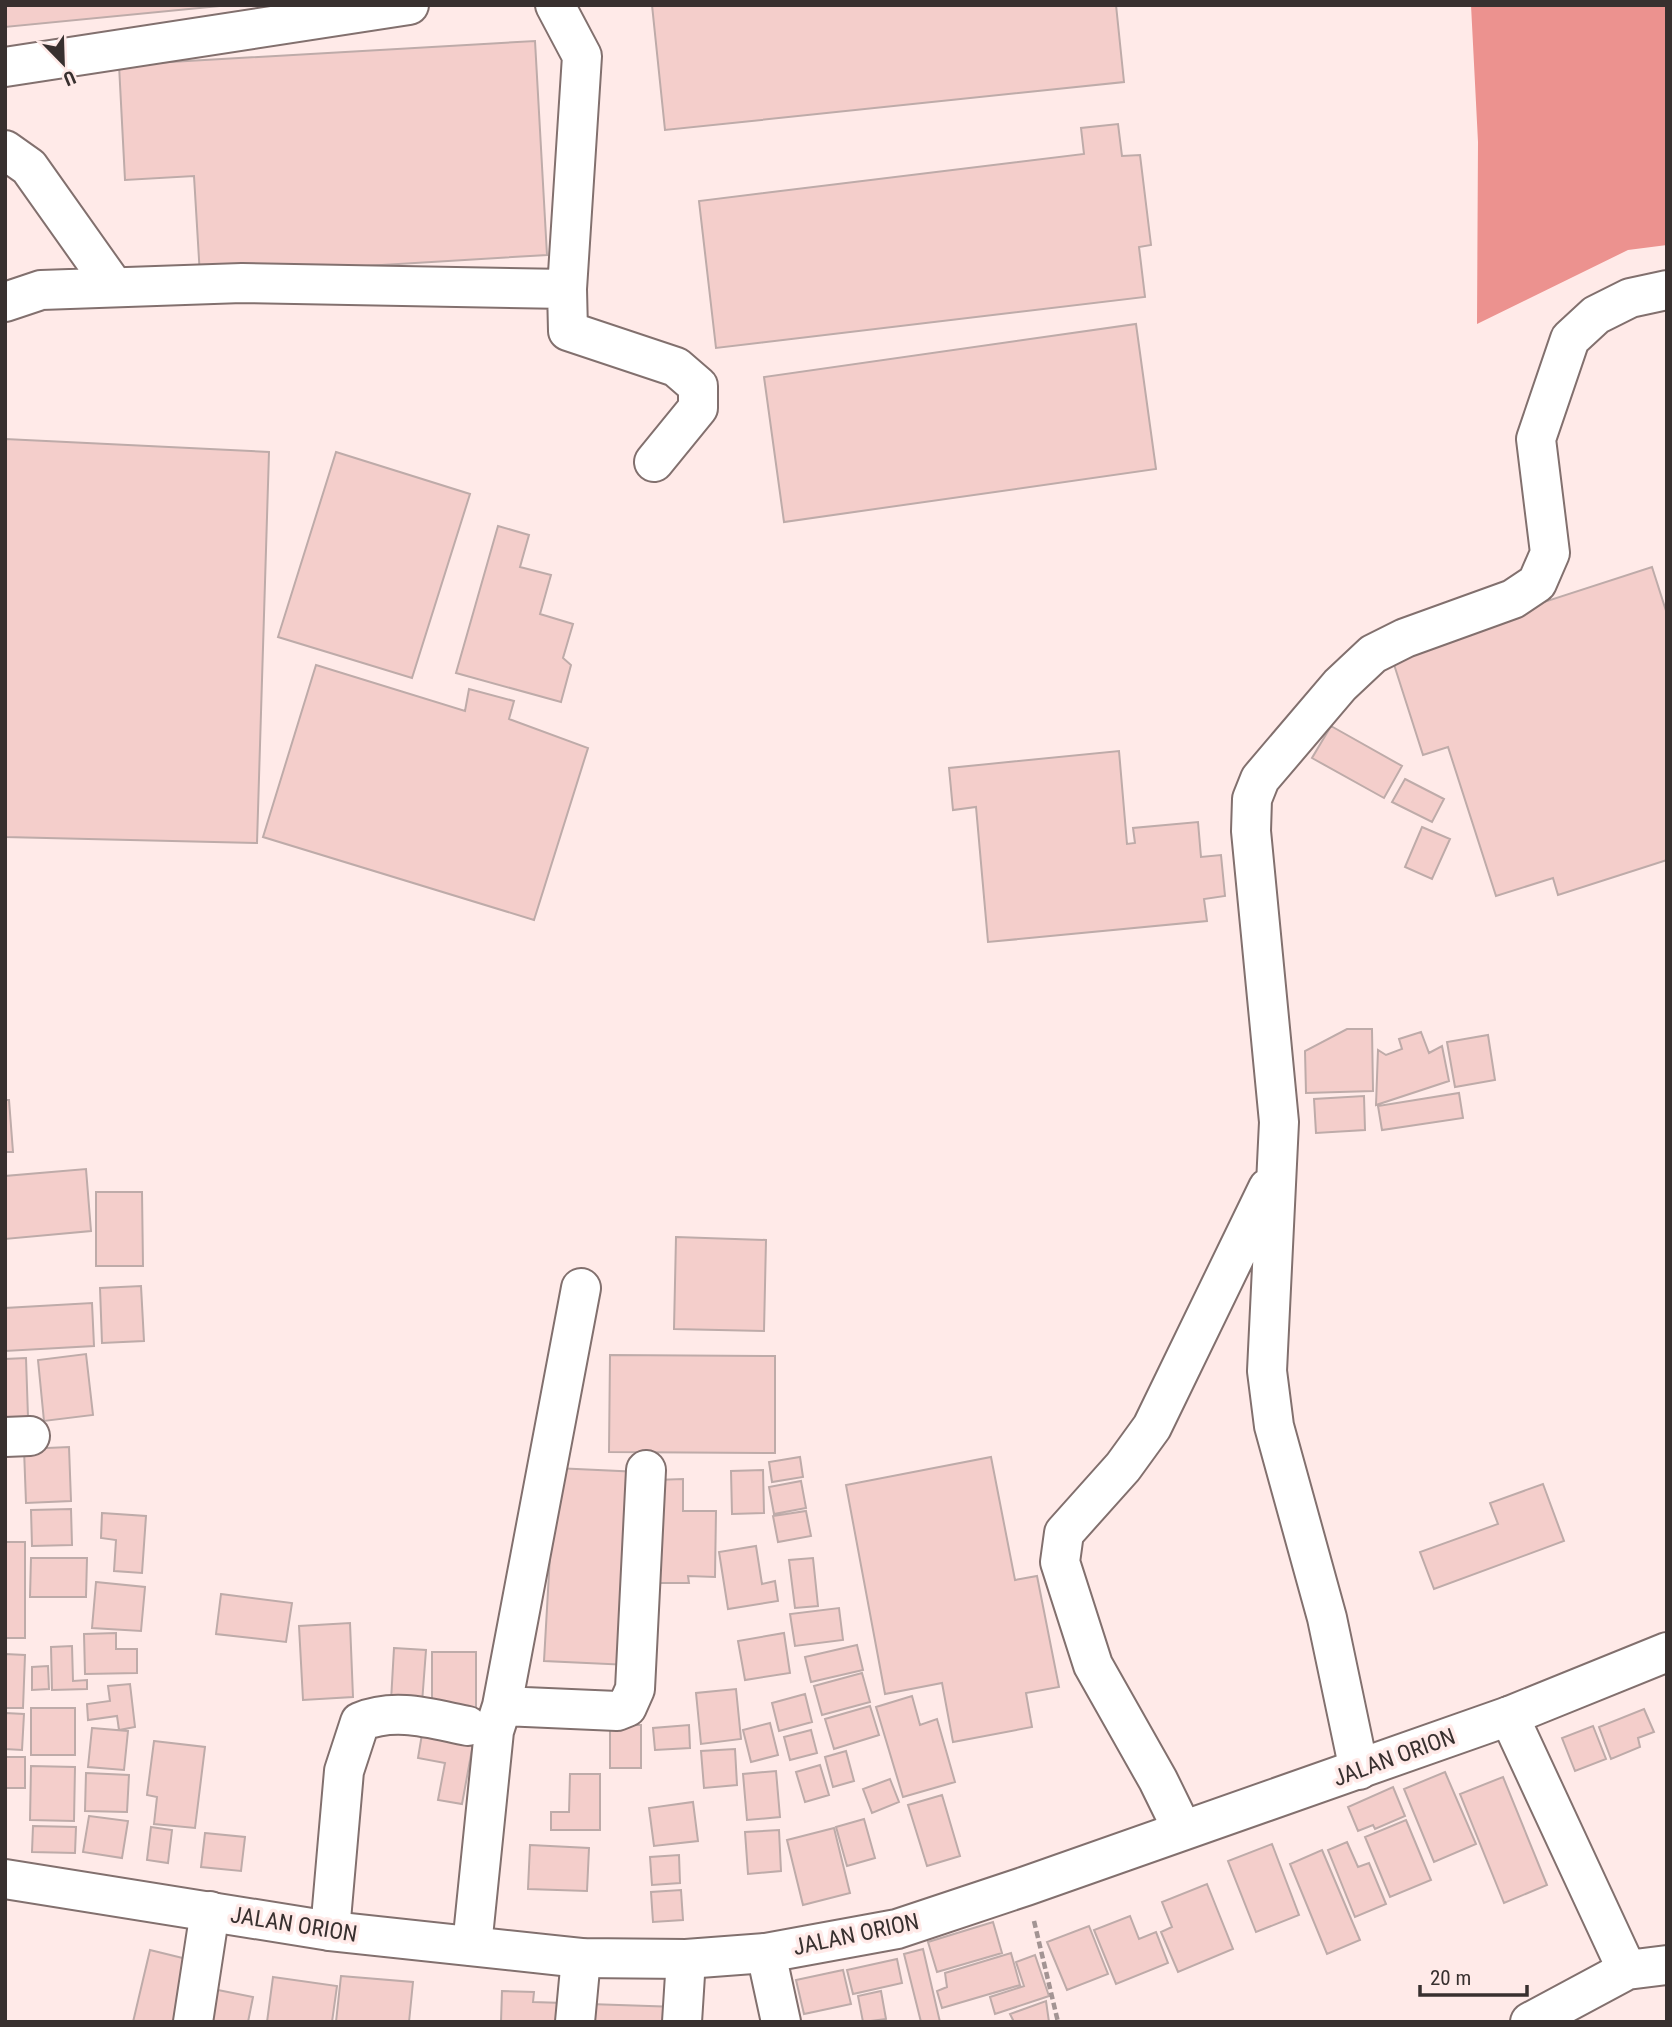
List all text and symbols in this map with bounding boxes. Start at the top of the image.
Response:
north arrow [28,28,98,98]
text: U [60,65,79,91]
street label: JALAN ORION [1329,1723,1459,1792]
street label: JALAN ORION [229,1901,359,1948]
street label: JALAN ORION [791,1908,921,1961]
scale bar [1420,1954,1527,1998]
text: 20 m [1430,1966,1471,1990]

